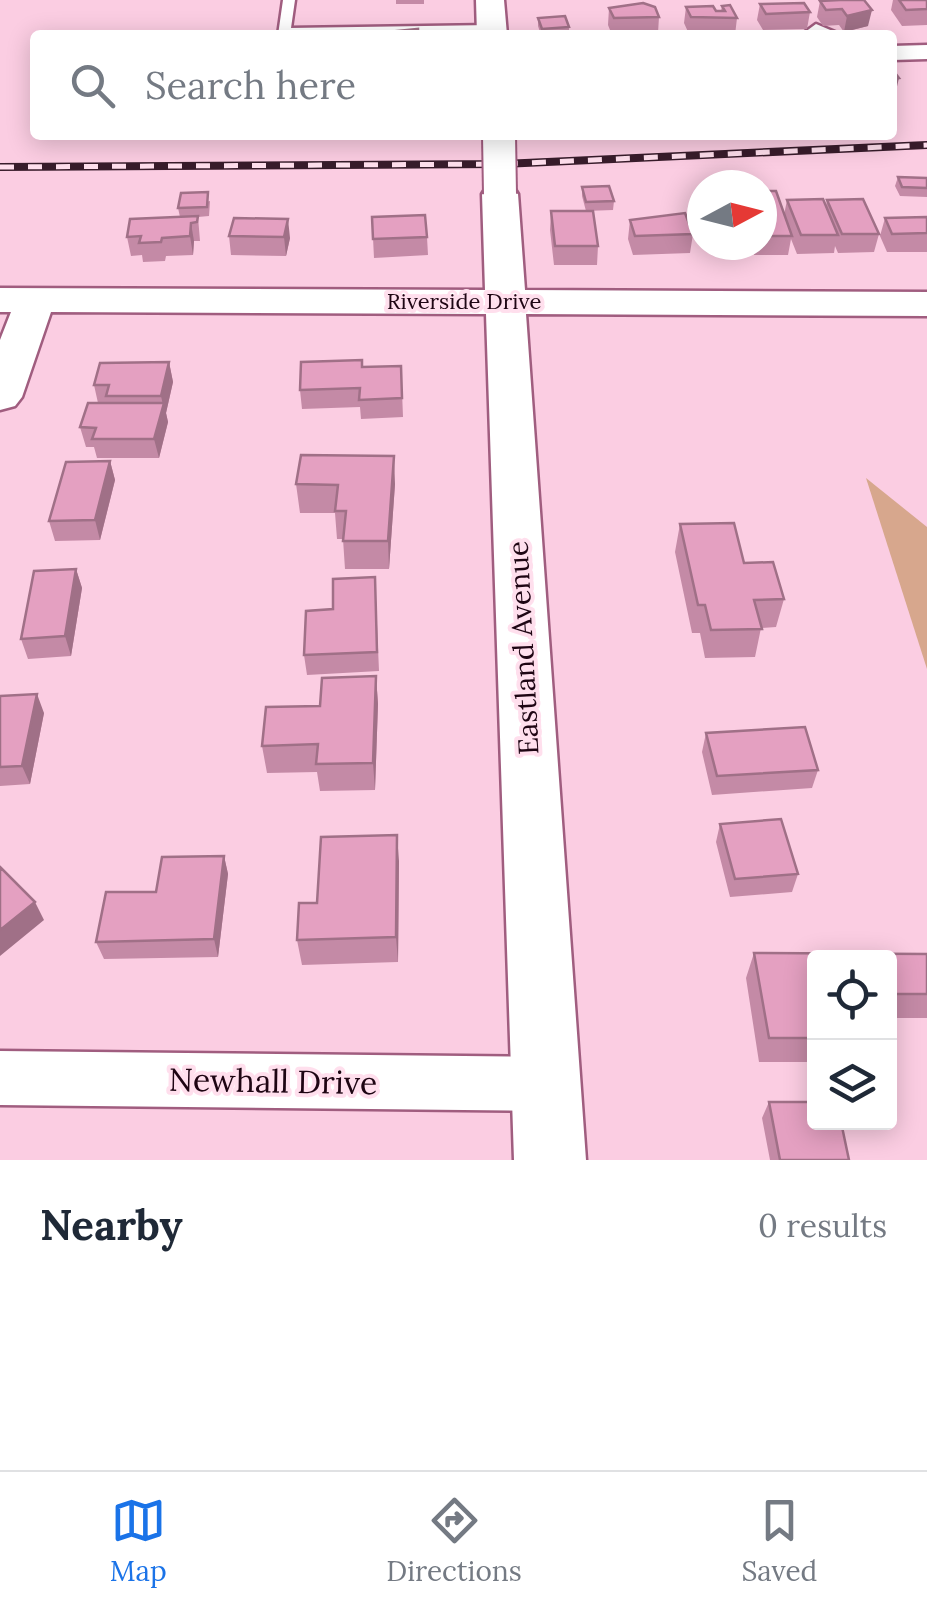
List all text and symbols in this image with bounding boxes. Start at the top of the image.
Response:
search box [30,30,897,140]
icon: search [65,58,120,113]
text: Search here [145,61,356,109]
north arrow [687,170,777,260]
street label: Riverside Drive [387,287,541,315]
street label: Eastland Avenue [499,540,547,756]
map controls [807,950,897,1130]
button: locate [807,950,897,1040]
button: layers [807,1040,897,1130]
street label: Newhall Drive [168,1059,378,1103]
text: Nearby [40,1198,183,1252]
text: 0 results [758,1205,887,1246]
tab: Map [110,1493,167,1589]
tab: Directions [386,1493,522,1589]
tab: Saved [741,1493,817,1589]

